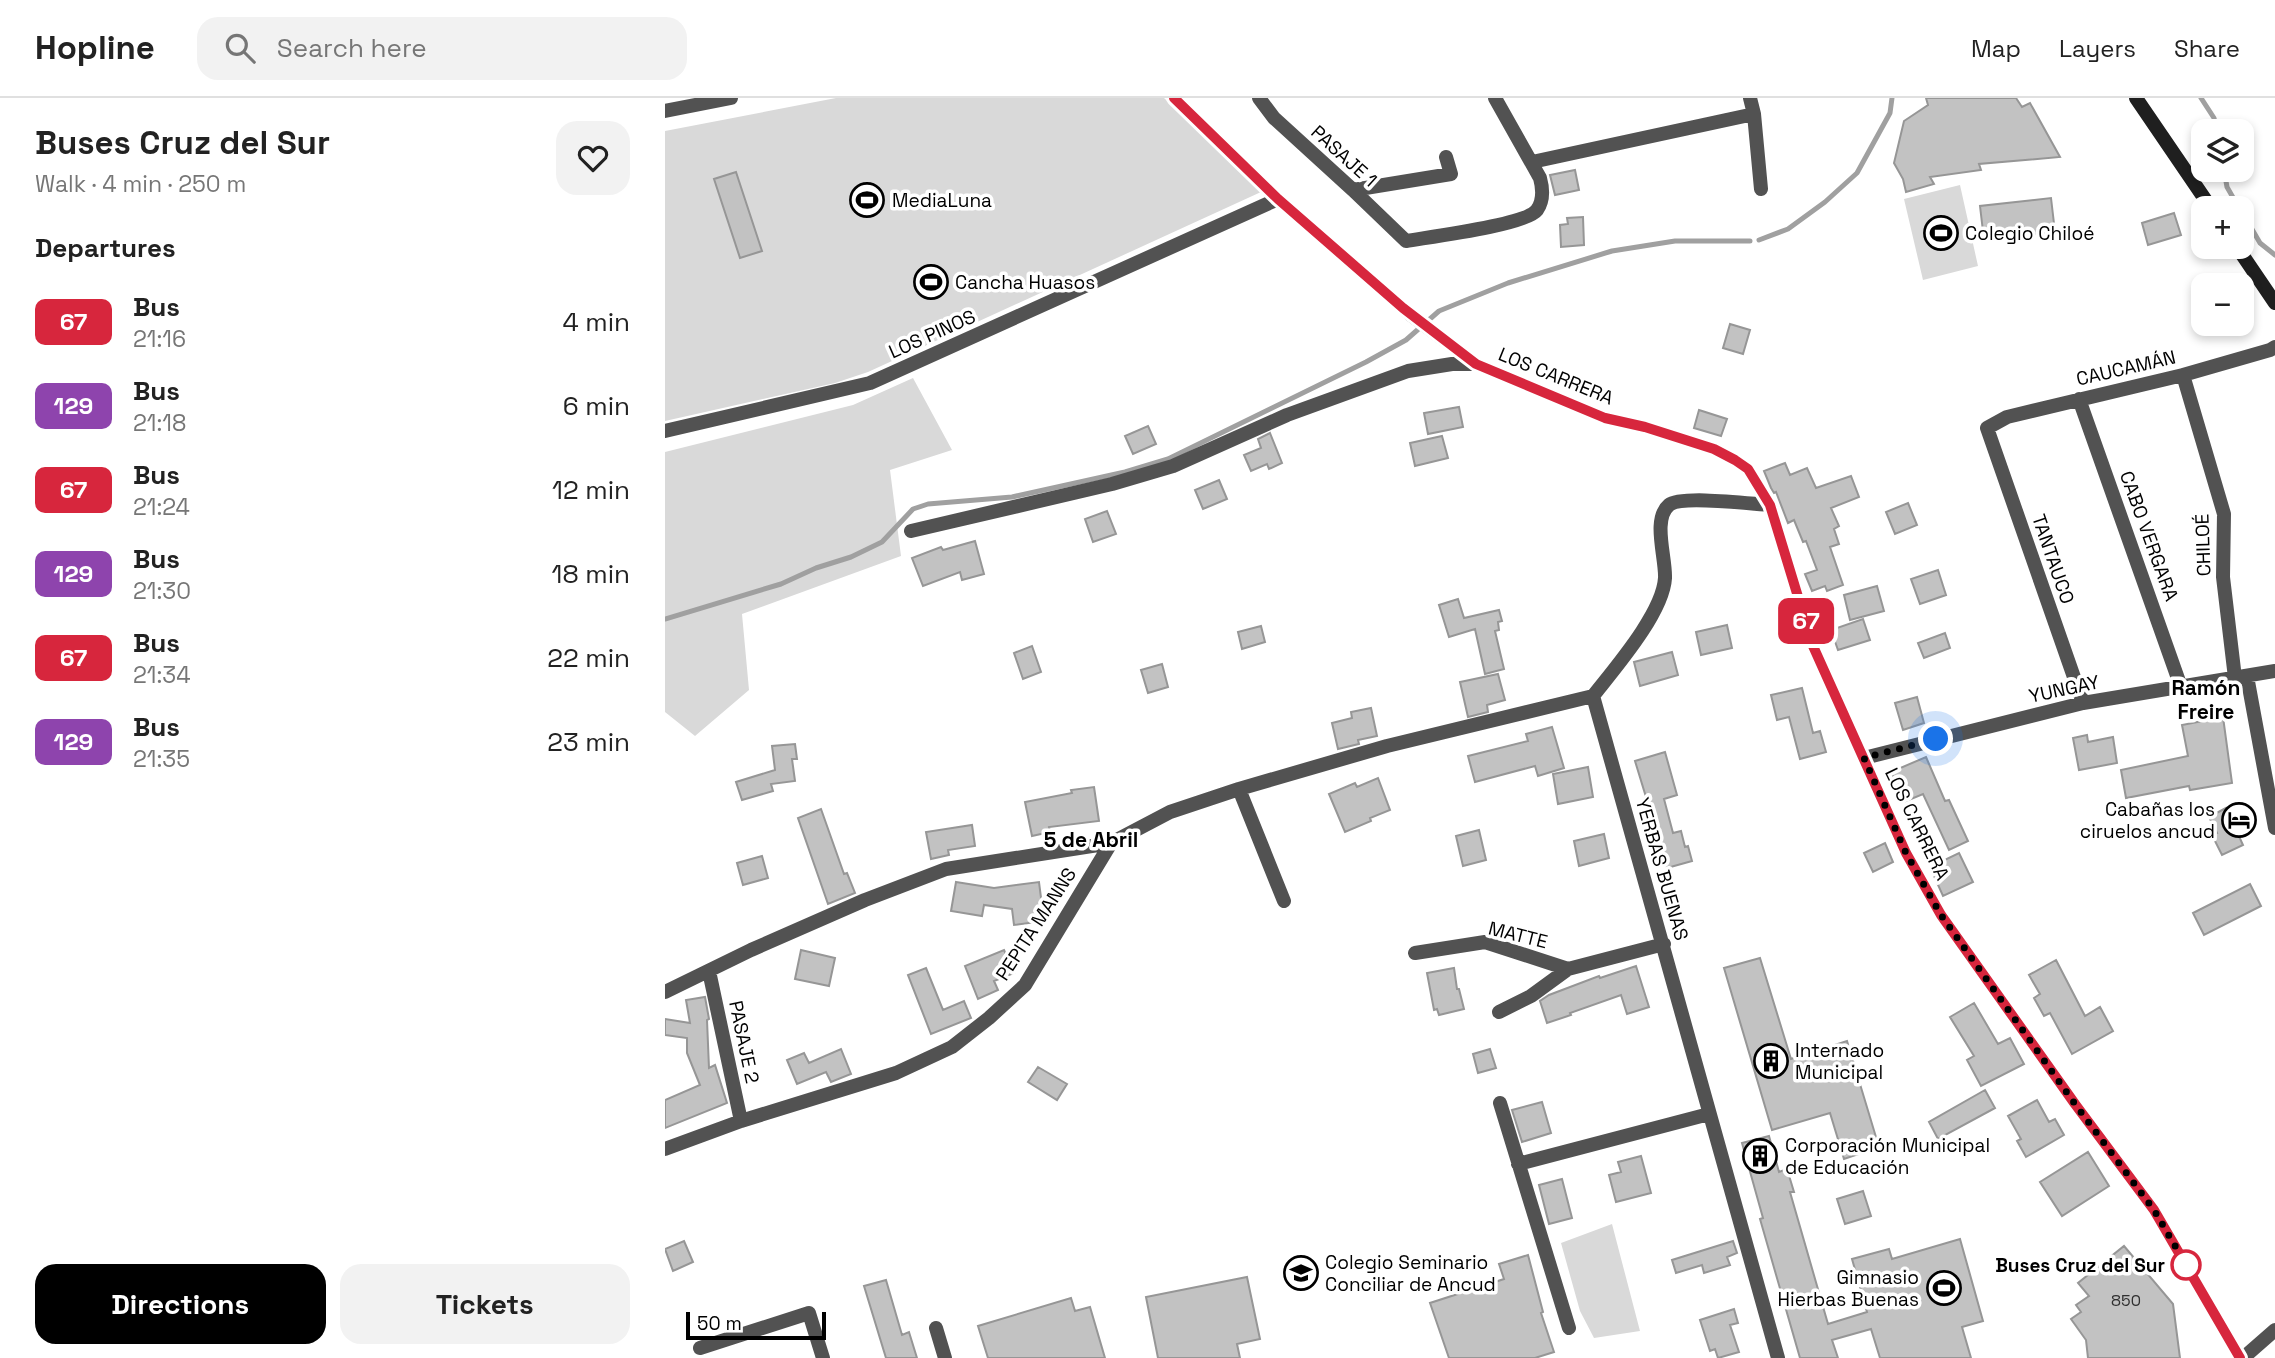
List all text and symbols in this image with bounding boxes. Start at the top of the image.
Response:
search box [197,17,687,80]
text: Hopline [35,27,155,69]
icon: search [221,29,259,67]
text: Search here [277,31,427,65]
text: Map [1971,33,2021,64]
text: Layers [2059,33,2136,64]
text: Share [2174,33,2240,64]
map controls [2191,119,2254,336]
button: layers [2191,119,2254,182]
street label: PASAJE 1 [1306,120,1382,192]
button: heart [556,121,630,195]
text: Buses Cruz del Sur [35,122,330,164]
text: Walk · 4 min · 250 m [35,169,246,199]
sports icon: MediaLuna [848,181,886,219]
place label: MediaLuna [892,188,992,213]
button: + [2191,196,2254,259]
sports icon: Colegio Chiloé [1922,214,1960,252]
place label: Colegio Chiloé [1965,221,2094,246]
text: Departures [35,231,176,265]
sports icon: Cancha Huasos [912,263,950,301]
place label: Cancha Huasos [955,270,1095,295]
button: − [2191,273,2254,336]
text: Bus [133,290,180,324]
street label: LOS PINOS [885,304,979,364]
text: 4 min [562,305,630,339]
text: 67 [60,306,87,337]
text: 21:16 [133,324,186,354]
street label: LOS CARRERA [1495,342,1617,410]
street label: CAUCAMÁN [2074,344,2178,392]
text: Bus [133,374,180,408]
text: 6 min [563,389,630,423]
text: 129 [54,390,93,421]
text: 21:18 [133,408,186,438]
text: Bus [133,458,180,492]
street label: CABO VERGARA [2114,467,2184,605]
text: 12 min [552,473,630,507]
text: 67 [60,474,87,505]
text: 21:24 [133,492,190,522]
street label: TANTAUCO [2026,511,2080,607]
street label: CHILOÉ [2189,513,2217,577]
text: Bus [133,542,180,576]
text: 18 min [552,557,630,591]
text: 129 [54,558,93,589]
text: 21:30 [133,576,191,606]
line badge: 67 [1775,598,1837,644]
text: 67 [1792,605,1820,636]
text: Bus [133,626,180,660]
text: 22 min [547,641,630,675]
text: 67 [60,642,87,673]
text: 21:34 [133,660,191,690]
street label: YUNGAY [2026,669,2102,709]
district label: Ramón Freire [2171,674,2241,725]
text: Bus [133,710,180,744]
your location [1918,721,1953,756]
text: 23 min [547,725,630,759]
text: 129 [54,726,93,757]
text: 21:35 [133,744,190,774]
street label: LOS CARRERA [1879,764,1955,884]
street label: YERBAS BUENAS [1630,795,1694,943]
place label: Cabañas los ciruelos ancud [2080,797,2215,844]
hotel icon: Cabañas los ciruelos ancud [2220,801,2258,839]
district label: 5 de Abril [1044,826,1138,853]
street label: PEPITA MANNS [990,863,1082,985]
street label: MATTE [1486,916,1550,954]
street label: PASAJE 2 [723,998,765,1086]
place label: Internado Municipal [1795,1038,1884,1085]
building icon: Internado Municipal [1752,1042,1790,1080]
place label: Corporación Municipal de Educación [1785,1133,1990,1180]
building icon: Corporación Municipal de Educación [1741,1137,1779,1175]
place label: Colegio Seminario Conciliar de Ancud [1325,1250,1496,1297]
marker: Buses Cruz del Sur [2171,1250,2201,1280]
place label: Buses Cruz del Sur [1995,1253,2165,1278]
school or university icon: Colegio Seminario Conciliar de Ancud [1282,1254,1320,1292]
button: Directions [35,1264,326,1344]
button: Tickets [340,1264,630,1344]
place label: Gimnasio Hierbas Buenas [1778,1265,1919,1312]
sports icon: Gimnasio Hierbas Buenas [1925,1269,1963,1307]
house number: 850 [2111,1290,2141,1311]
scale bar [686,1309,826,1341]
text: 50 m [697,1311,742,1336]

